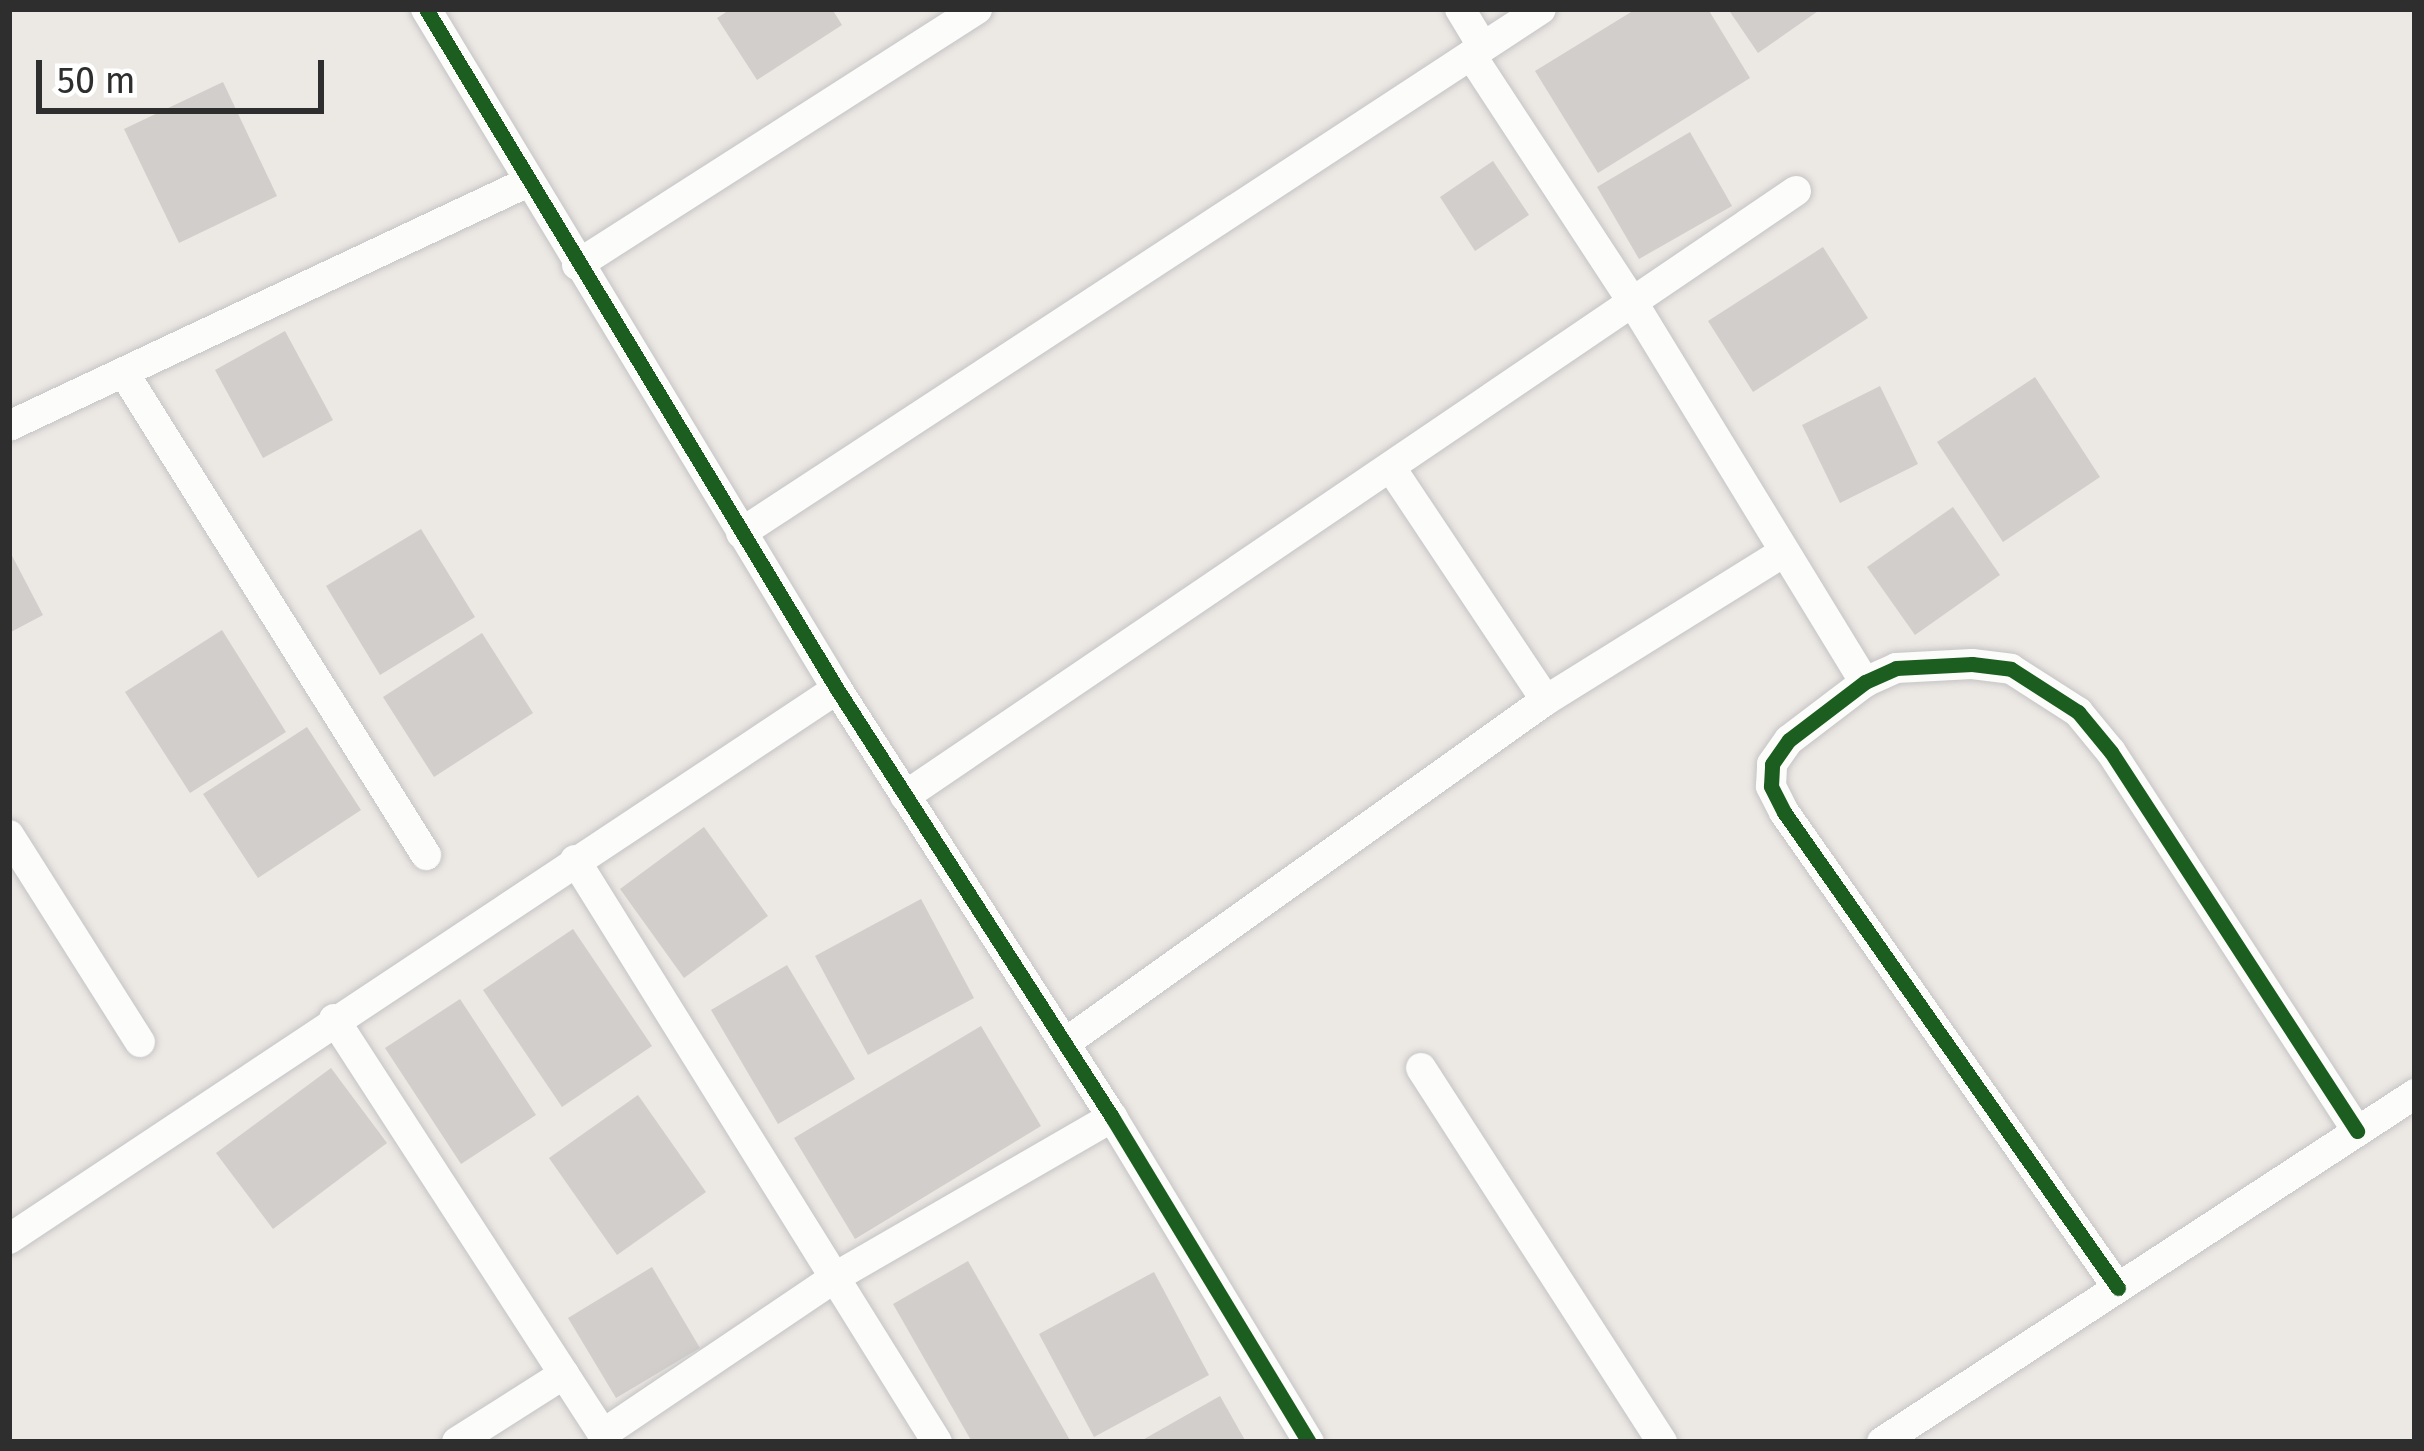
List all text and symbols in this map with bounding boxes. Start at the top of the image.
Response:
scale bar [42,36,330,110]
text: 50 m [57,59,136,103]

